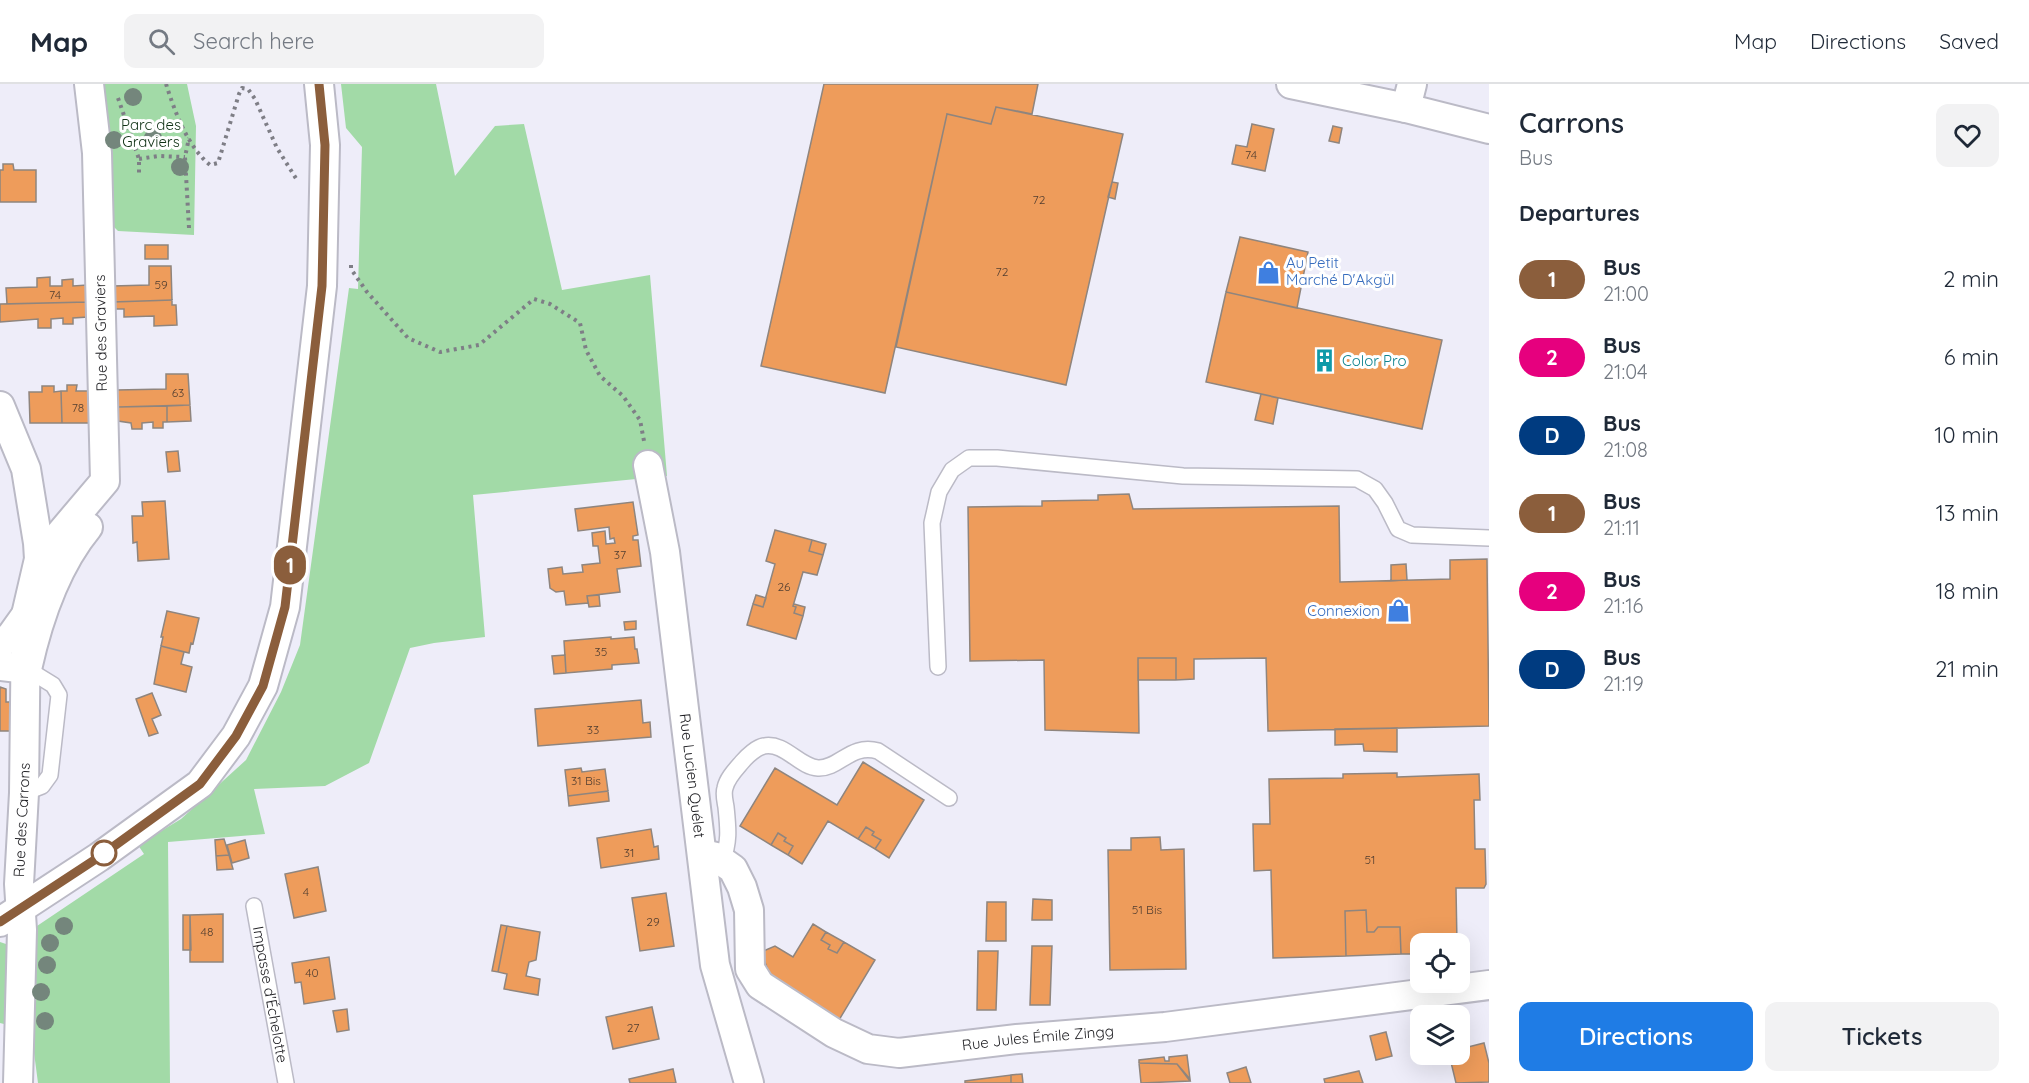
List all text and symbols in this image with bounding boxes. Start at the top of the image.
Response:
search box [124,14,544,68]
text: Map [30,24,88,59]
icon: search [145,25,178,58]
text: Search here [193,27,315,55]
text: Map [1734,28,1777,54]
text: Directions [1810,28,1906,54]
text: Saved [1939,28,1999,54]
button: heart [1936,104,1999,167]
text: Carrons [1519,105,1624,140]
park label: Parc des Graviers [121,115,181,151]
text: Bus [1519,145,1553,170]
house number: 74 [1245,147,1257,162]
house number: 72 [1033,192,1046,207]
text: Departures [1519,199,1640,227]
place label: Au Petit Marché D'Akgül [1286,253,1394,289]
text: Bus [1603,253,1641,281]
shop icon: Au Petit Marché D'Akgül [1255,259,1281,285]
house number: 72 [996,264,1009,279]
text: 2 min [1943,265,1999,293]
text: 1 [1548,266,1556,292]
street label: Rue des Graviers [90,274,111,392]
house number: 59 [154,277,168,292]
text: 21:00 [1603,281,1649,306]
house number: 74 [49,287,61,302]
text: Bus [1603,331,1641,359]
text: 6 min [1944,343,1999,371]
text: 2 [1546,344,1558,370]
building icon: Color Pro [1311,348,1337,374]
place label: Color Pro [1342,351,1407,370]
text: 21:04 [1603,359,1648,384]
house number: 63 [172,385,184,400]
house number: 78 [72,400,84,415]
text: Bus [1603,409,1641,437]
text: 10 min [1934,421,1999,449]
text: D [1544,422,1560,448]
text: 21:08 [1603,437,1648,462]
text: Bus [1603,487,1641,515]
text: 13 min [1936,499,1999,527]
text: 1 [1548,500,1556,526]
text: 21:11 [1603,515,1640,540]
line badge: 1 [270,546,310,584]
house number: 37 [614,547,626,562]
text: 1 [286,552,294,578]
text: Bus [1603,565,1641,593]
text: 18 min [1935,577,1999,605]
text: 2 [1546,578,1558,604]
house number: 26 [777,579,791,594]
text: 21:16 [1603,593,1643,618]
shop icon: Connexion [1385,598,1411,624]
place label: Connexion [1307,601,1380,620]
text: Bus [1603,643,1641,671]
house number: 35 [595,644,607,659]
text: 21 min [1935,655,1999,683]
text: D [1544,656,1560,682]
text: 21:19 [1603,671,1644,696]
street label: Rue Lucien Quélet [676,712,710,839]
house number: 33 [587,722,599,737]
street label: Rue des Carrons [9,762,34,878]
house number: 31 Bis [571,773,601,788]
unlabelled marker [91,840,117,866]
house number: 31 [624,845,634,860]
house number: 51 [1365,852,1375,867]
house number: 4 [303,884,309,899]
house number: 51 Bis [1132,902,1163,917]
house number: 29 [646,914,660,929]
house number: 48 [201,924,213,939]
street label: Impasse d'Échelotte [249,925,292,1064]
map controls [1410,933,1470,1065]
button: locate [1410,933,1470,993]
house number: 40 [305,965,319,980]
button: Directions [1519,1002,1753,1071]
button: Tickets [1765,1002,1999,1071]
button: layers [1410,1005,1470,1065]
house number: 27 [627,1020,639,1035]
street label: Rue Jules Émile Zingg [961,1021,1115,1054]

